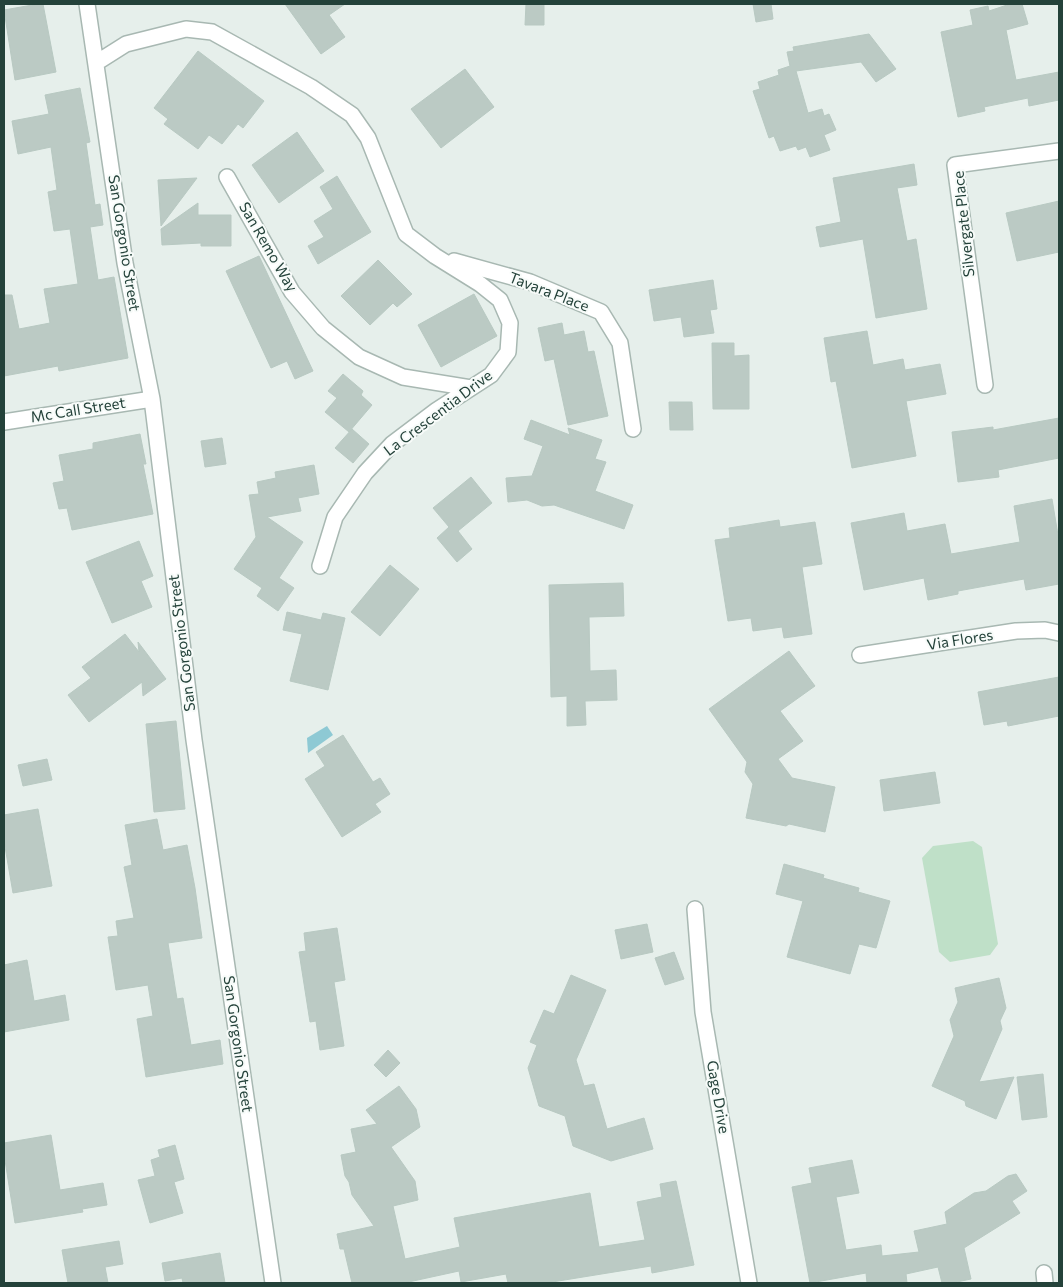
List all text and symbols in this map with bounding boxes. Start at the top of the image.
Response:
street label: Silvergate Place [948,170,978,278]
street label: San Gorgonio Street [105,173,145,312]
street label: San Remo Way [236,199,302,295]
street label: Tavara Place [507,268,592,315]
street label: La Crescentia Drive [380,366,495,459]
street label: Mc Call Street [29,393,126,425]
street label: San Gorgonio Street [164,574,198,713]
street label: Via Flores [925,625,994,653]
street label: San Gorgonio Street [220,974,257,1113]
street label: Gage Drive [704,1059,734,1135]

